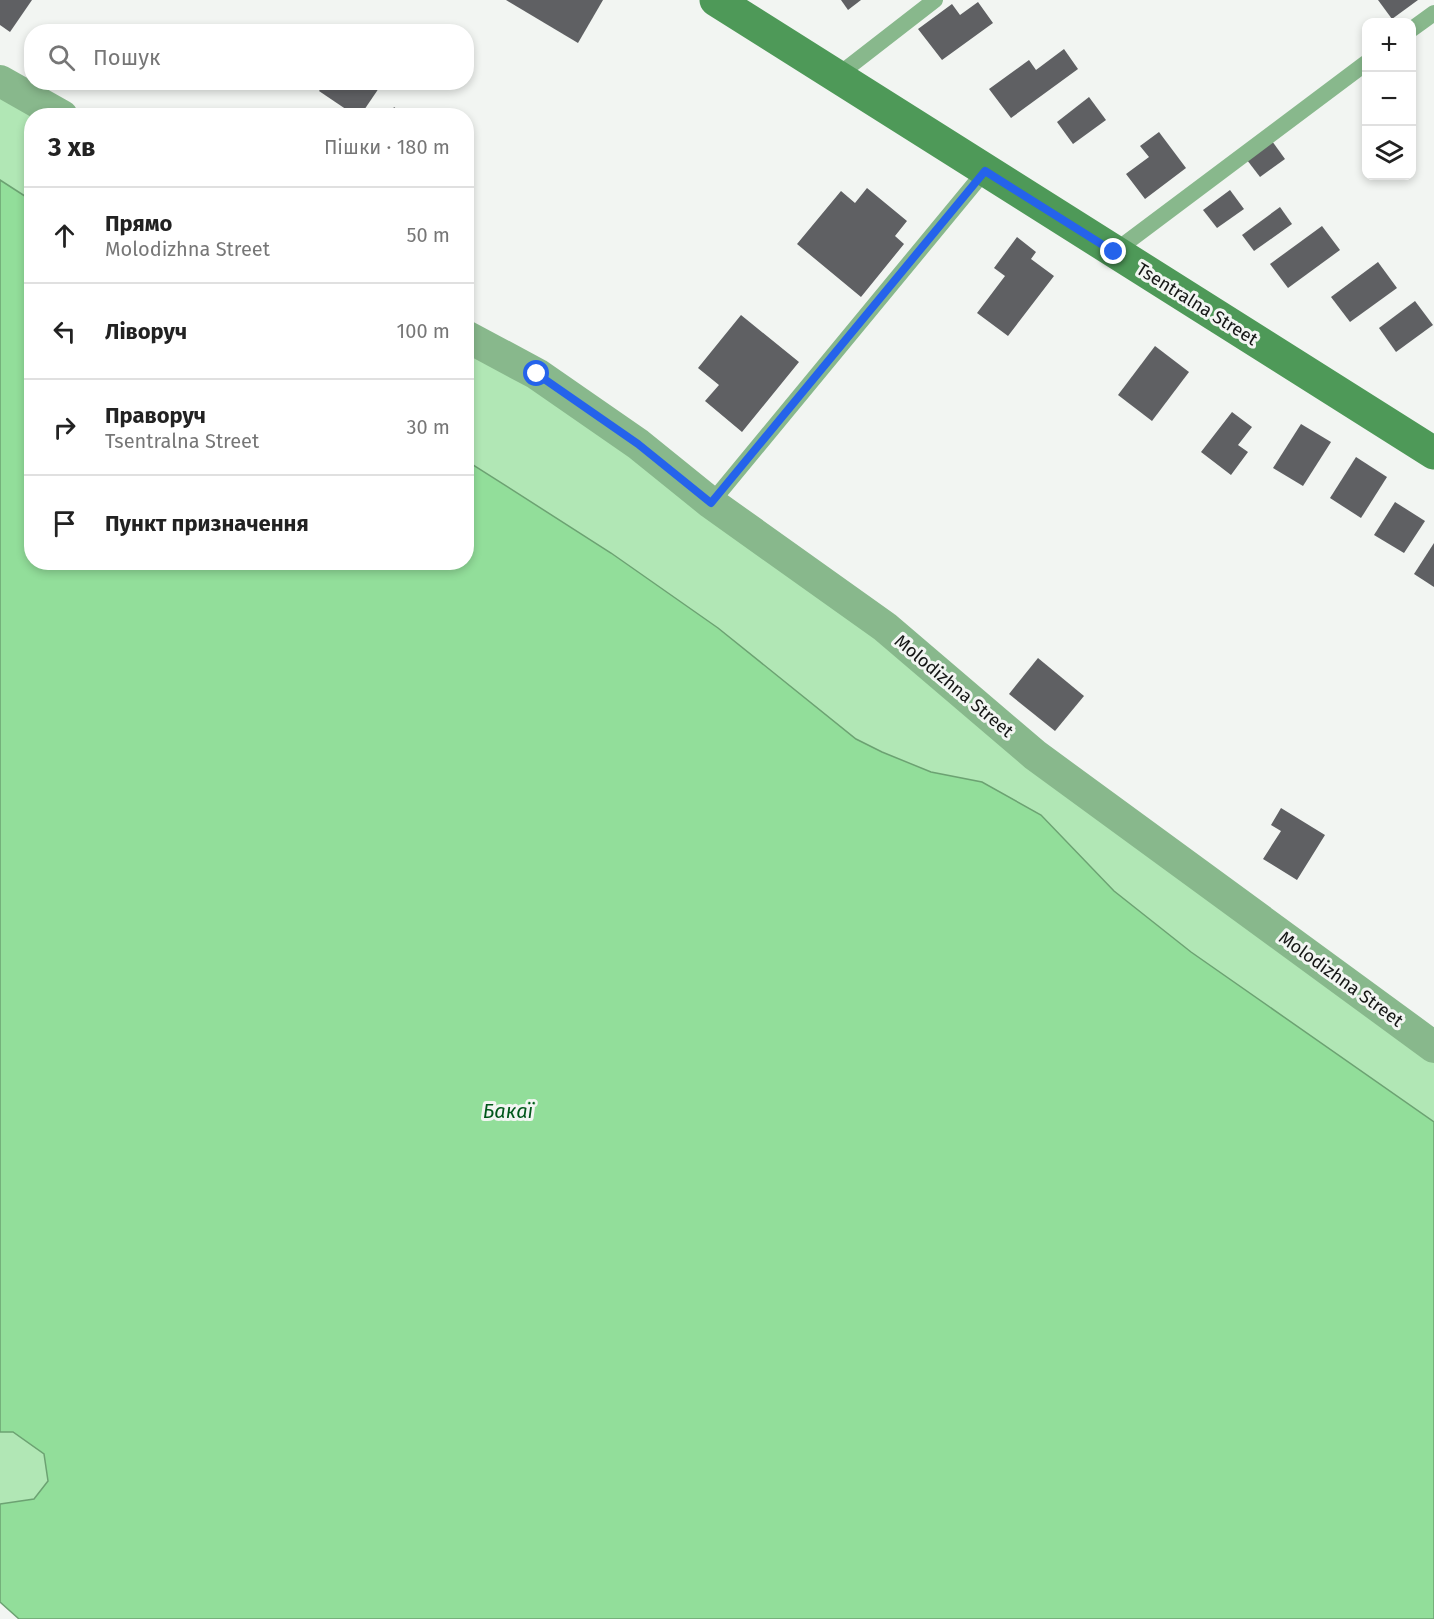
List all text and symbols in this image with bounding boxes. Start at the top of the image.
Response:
map controls [1362,18,1416,180]
button: + [1362,18,1416,72]
search box [24,24,474,90]
icon: search [45,41,78,74]
text: Пошук [93,44,160,71]
button: − [1362,72,1416,126]
button: layers [1362,126,1416,180]
text: 3 хв [48,132,95,163]
text: Пішки · 180 m [324,135,450,159]
text: Прямо [105,210,172,237]
icon: ahead [48,219,81,252]
text: 50 m [406,223,450,247]
text: Molodizhna Street [105,237,270,261]
route end [1100,238,1126,264]
street label: Tsentralna Street [1132,258,1262,350]
icon: left [48,315,81,348]
text: Ліворуч [105,318,187,345]
text: 100 m [397,319,450,343]
route start [523,360,549,386]
text: Праворуч [105,402,206,429]
icon: right [48,411,81,444]
text: 30 m [406,415,450,439]
text: Tsentralna Street [105,429,259,453]
icon: arrive [48,507,81,540]
text: Пункт призначення [105,510,309,537]
street label: Molodizhna Street [890,630,1018,742]
street label: Molodizhna Street [1274,926,1408,1032]
water label: Бакаї [483,1099,536,1123]

